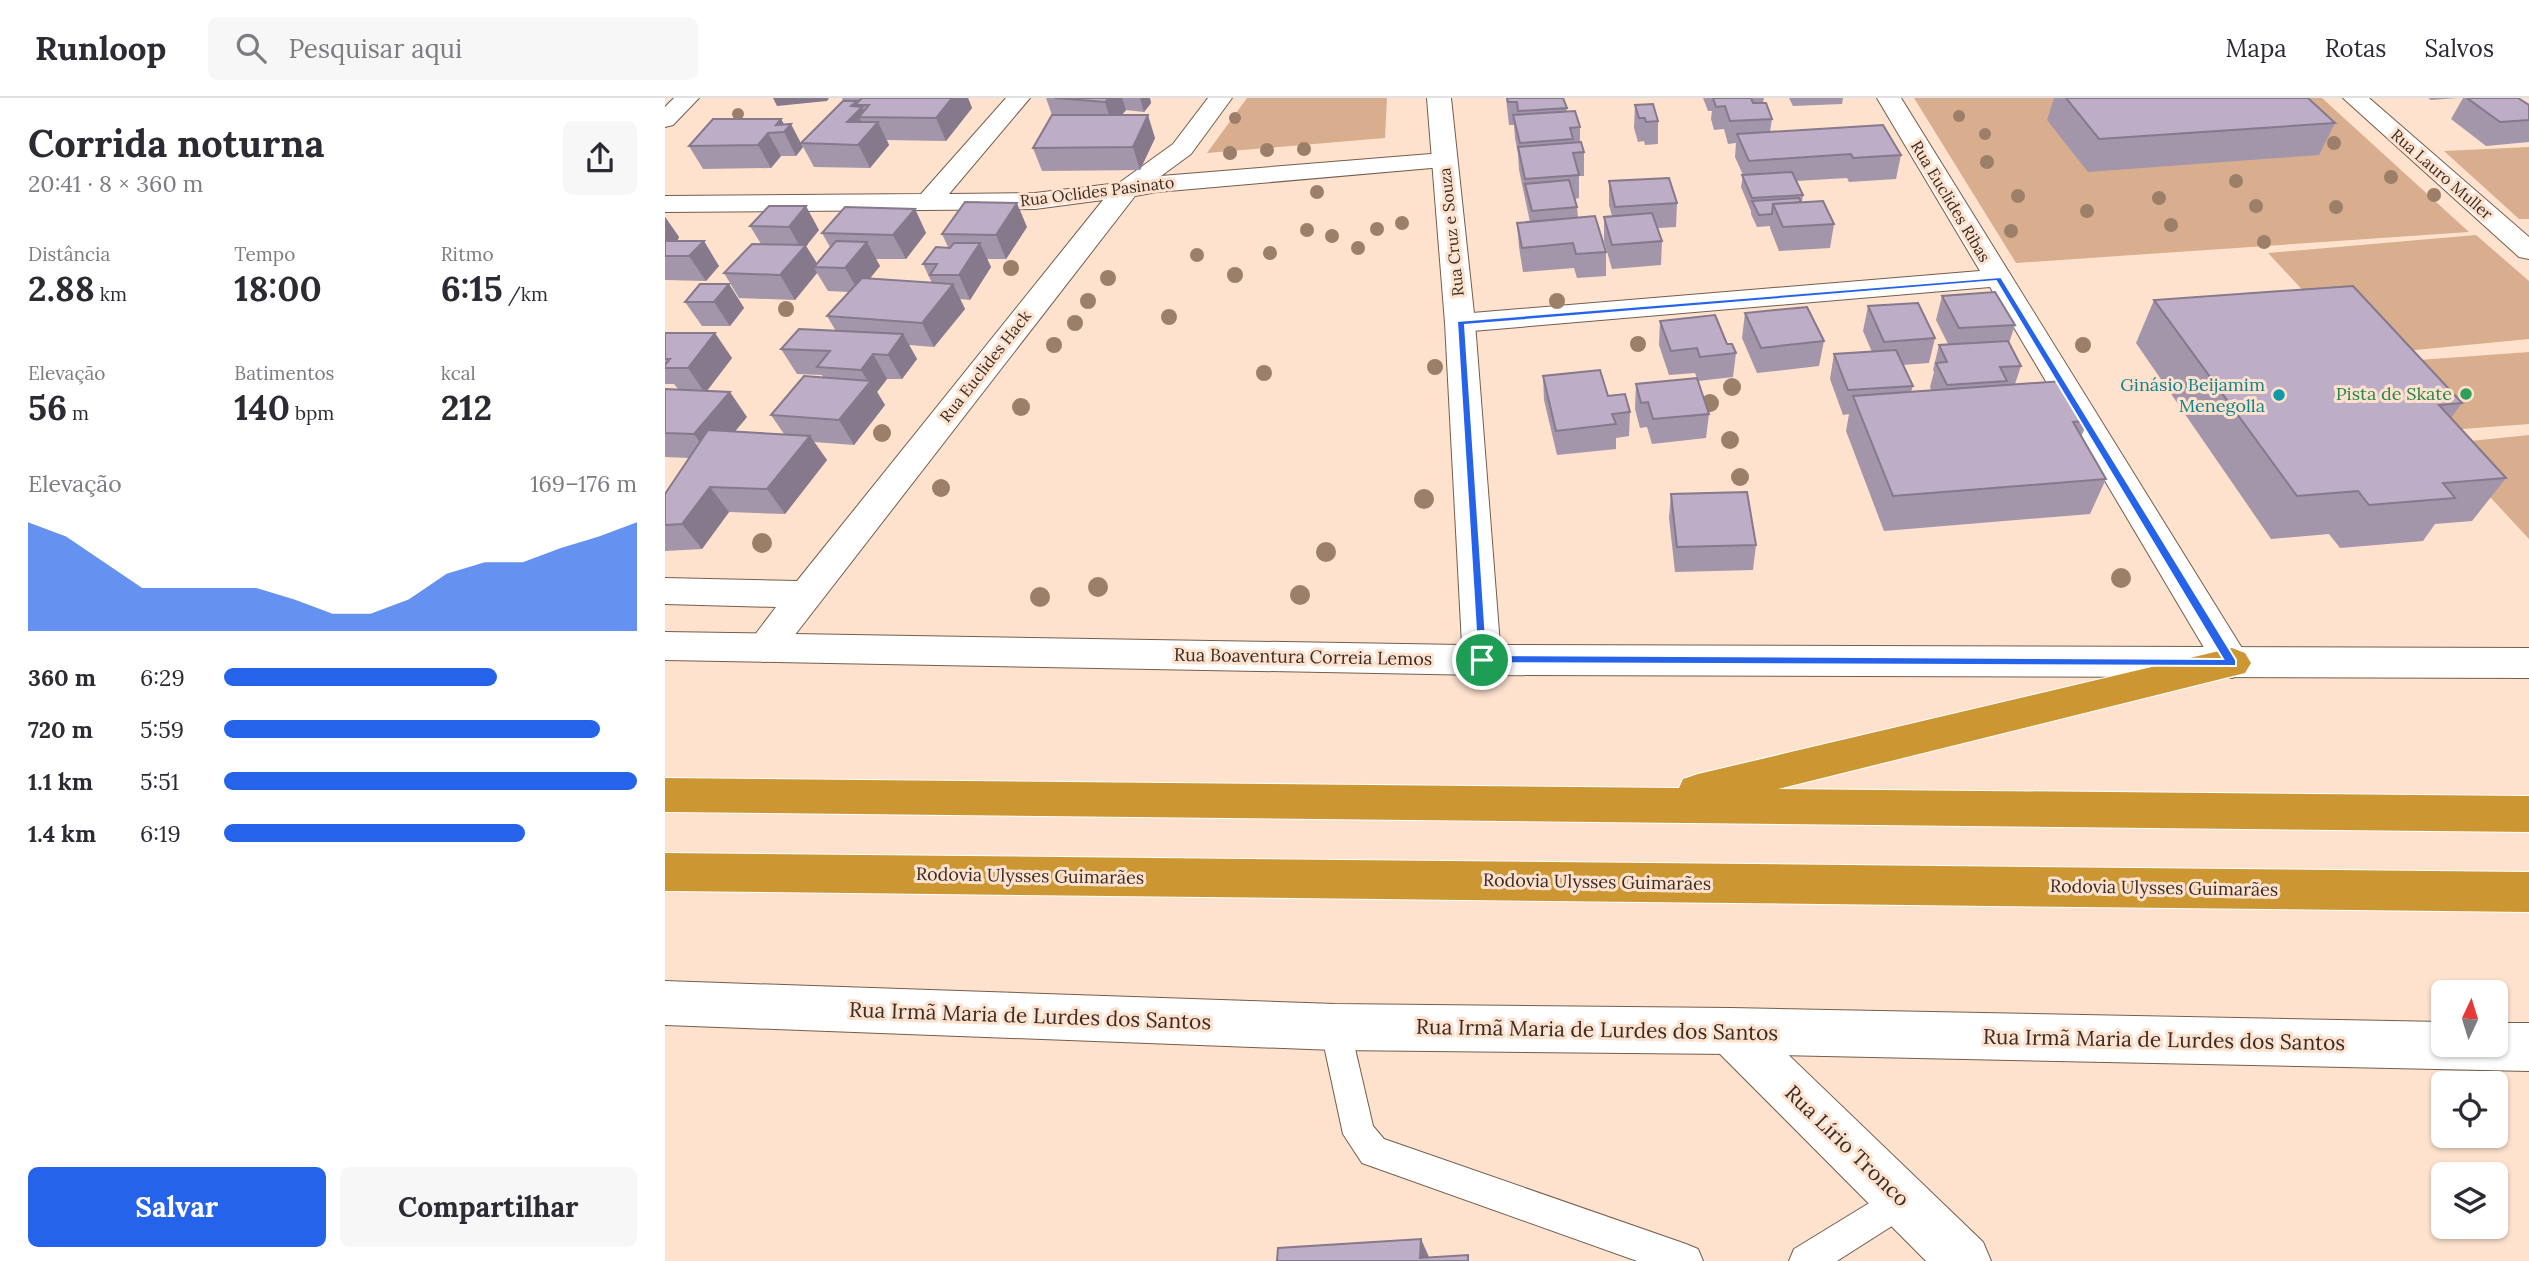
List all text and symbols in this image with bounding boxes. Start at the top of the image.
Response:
search box [208,17,698,80]
text: Runloop [35,27,166,69]
icon: search [232,29,270,67]
text: Pesquisar aqui [288,32,462,65]
text: Mapa [2226,33,2287,64]
text: Rotas [2325,33,2386,64]
text: Salvos [2424,33,2494,64]
text: Corrida noturna [28,119,324,167]
button: share [563,121,637,195]
street label: Rua Lauro Muller [2387,124,2497,224]
street label: Rua Euclides Ribas [1907,137,1995,265]
street label: Rua Cruz e Souza [1434,167,1468,297]
text: 20:41 · 8 × 360 m [28,169,203,198]
street label: Rua Oclides Pasinato [1019,172,1175,210]
text: Distância [28,242,110,266]
text: Tempo [234,242,295,266]
text: Ritmo [441,242,494,266]
text: 2.88 [28,266,95,311]
text: 18:00 [234,266,322,311]
text: 6:15 [441,266,503,311]
text: km [95,282,127,306]
text: /km [503,282,548,306]
street label: Rua Euclides Hack [935,306,1035,426]
text: Elevação [28,361,105,385]
text: Batimentos [234,361,334,385]
text: kcal [441,361,476,385]
place label: Ginásio Beijamim Menegolla [2120,373,2265,417]
place label: Pista de Skate [2336,382,2452,405]
text: 56 [28,385,67,430]
text: 140 [234,385,290,430]
text: 212 [441,385,492,430]
marker: Pista de Skate [2458,386,2474,402]
marker: Ginásio Beijamim Menegolla [2271,387,2287,403]
text: m [67,401,89,425]
text: bpm [290,401,334,425]
text: Elevação [28,469,122,498]
text: 169–176 m [530,469,637,498]
pin [1452,630,1512,690]
icon: arrive [1463,641,1501,679]
street label: Rua Boaventura Correia Lemos [1174,643,1432,670]
text: 360 m [28,663,96,692]
text: 6:29 [140,663,185,692]
text: 720 m [28,715,93,744]
text: 5:59 [140,715,184,744]
text: 1.1 km [28,767,93,796]
text: 5:51 [140,767,179,796]
text: 1.4 km [28,819,96,848]
text: 6:19 [140,819,181,848]
street label: Rodovia Ulysses Guimarães [916,862,1144,889]
street label: Rodovia Ulysses Guimarães [1483,868,1711,895]
street label: Rodovia Ulysses Guimarães [2050,874,2278,901]
north arrow [2431,980,2508,1057]
map controls [2431,980,2508,1239]
street label: Rua Irmã Maria de Lurdes dos Santos [848,996,1212,1035]
street label: Rua Irmã Maria de Lurdes dos Santos [1416,1013,1778,1046]
street label: Rua Irmã Maria de Lurdes dos Santos [1983,1023,2345,1056]
button: locate [2431,1071,2508,1148]
street label: Rua Lírio Tronco [1779,1079,1915,1212]
button: layers [2431,1162,2508,1239]
button: Salvar [28,1167,326,1247]
button: Compartilhar [340,1167,637,1247]

